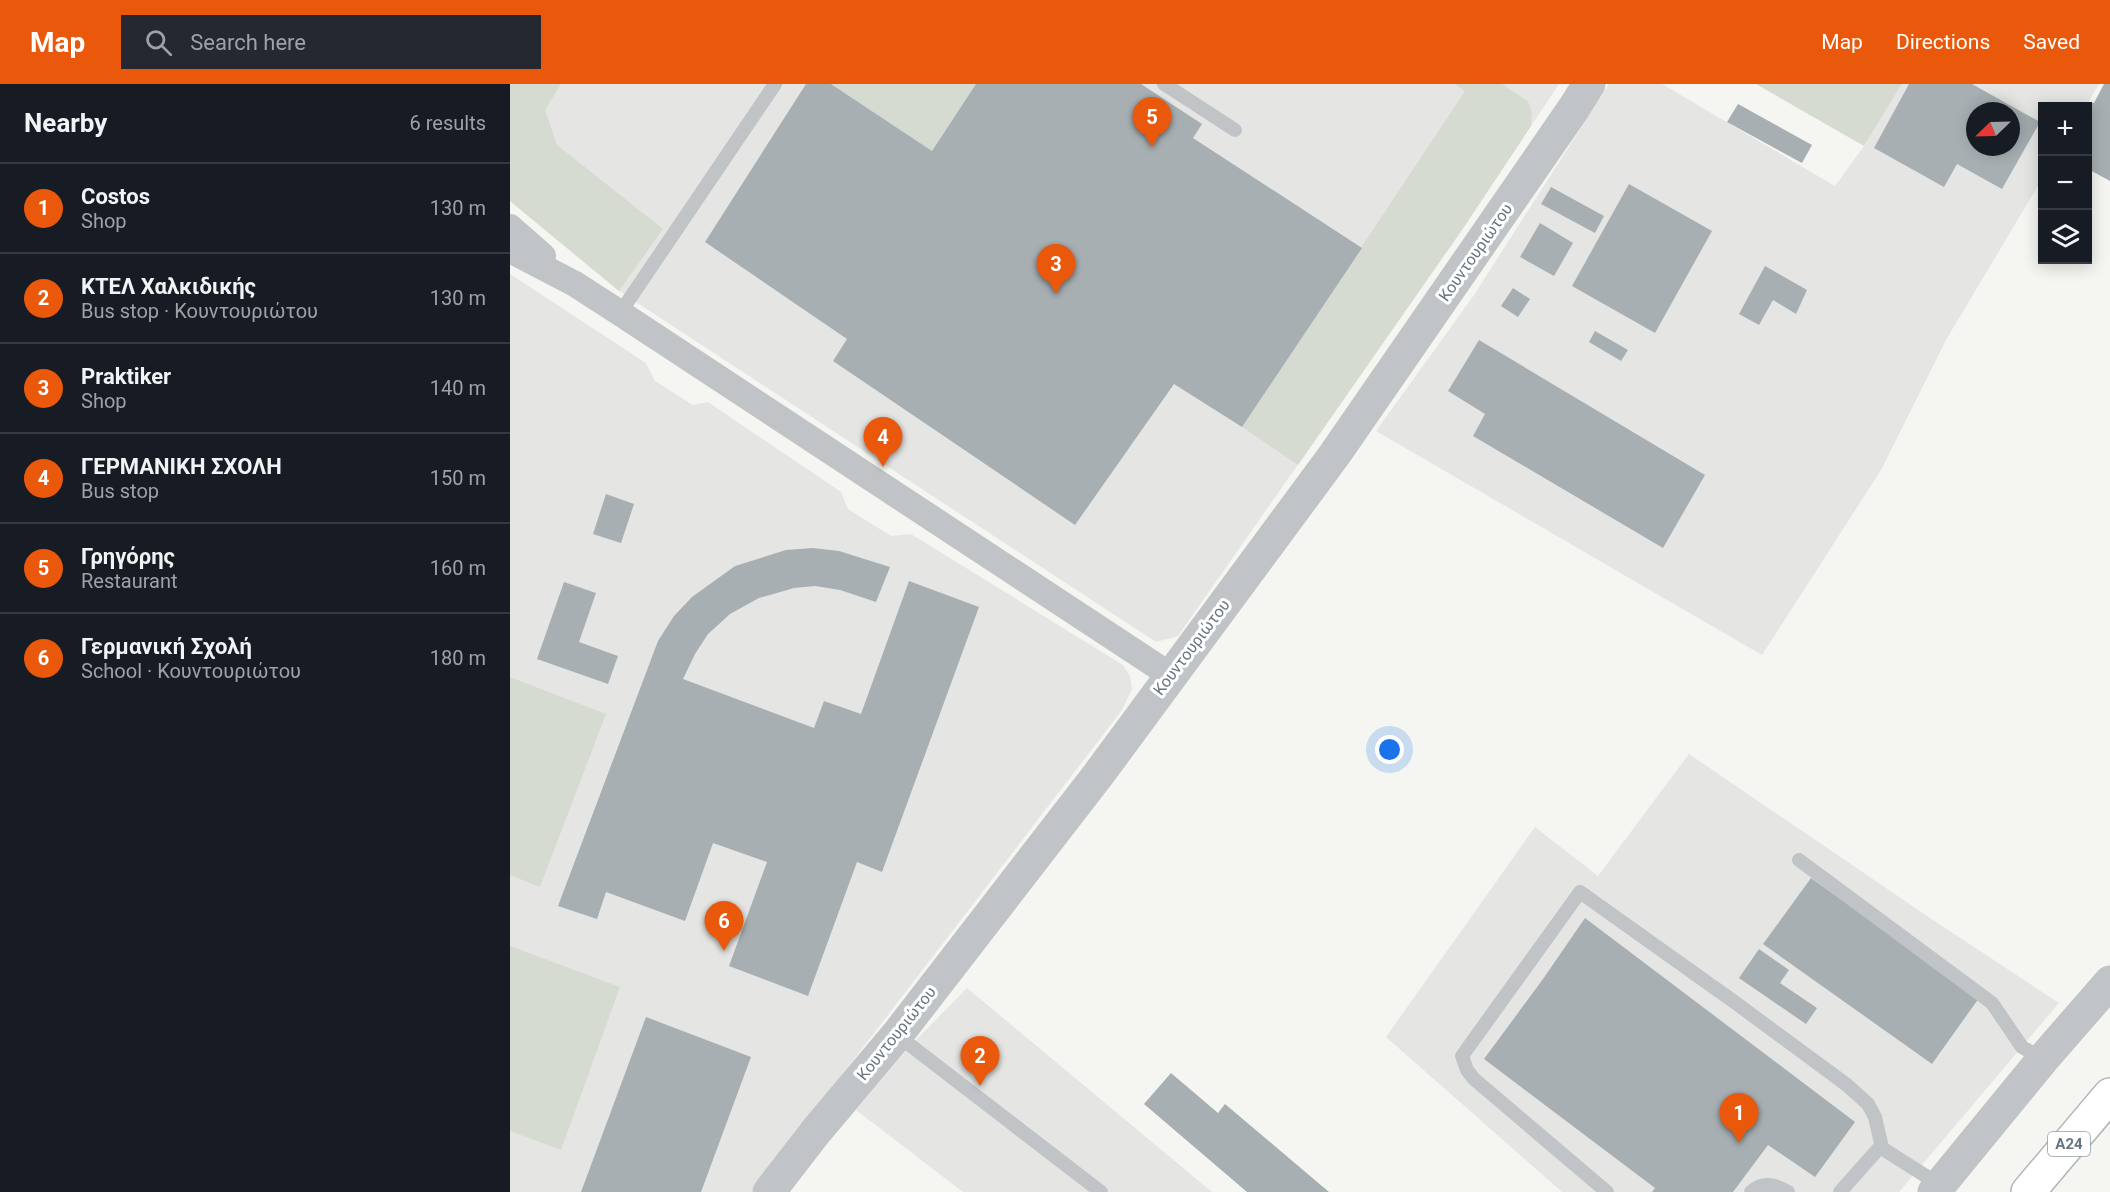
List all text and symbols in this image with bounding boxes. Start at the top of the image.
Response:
search box [121,15,541,69]
text: Map [30,26,85,59]
icon: search [142,26,175,59]
text: Search here [190,30,306,55]
text: Map [1821,30,1863,54]
text: Directions [1896,30,1990,54]
text: Saved [2023,30,2080,54]
pin: 5 [1132,98,1172,147]
north arrow [1966,102,2020,156]
map controls [2038,102,2092,264]
button: + [2038,102,2092,156]
text: Nearby [24,108,107,138]
text: 6 results [410,111,486,135]
button: − [2038,156,2092,210]
text: Costos [81,184,150,209]
text: 1 [38,196,49,220]
text: 130 m [430,196,486,220]
street label: Κουντουριώτου [1435,200,1516,305]
text: Shop [81,209,127,233]
button: layers [2038,210,2092,264]
pin: 3 [1036,244,1076,294]
text: ΚΤΕΛ Χαλκιδικής [81,274,256,299]
text: 2 [38,286,49,310]
text: 130 m [430,286,486,310]
text: Bus stop · Κουντουριώτου [81,299,318,323]
text: Praktiker [81,364,171,389]
text: 3 [38,376,49,400]
text: 140 m [430,376,486,400]
text: Shop [81,389,127,413]
pin: 4 [864,418,902,467]
text: ΓΕΡΜΑΝΙΚΗ ΣΧΟΛΗ [81,454,282,479]
text: 4 [38,466,49,490]
text: 150 m [430,466,486,490]
text: Bus stop [81,479,159,503]
text: Γρηγόρης [81,544,175,569]
text: 5 [38,556,49,580]
text: 160 m [430,556,486,580]
text: Restaurant [81,569,178,593]
street label: Κουντουριώτου [1149,596,1234,699]
text: Γερμανική Σχολή [81,634,252,659]
text: 6 [38,646,49,670]
text: 180 m [430,646,486,670]
text: School · Κουντουριώτου [81,659,301,683]
your location [1375,735,1404,764]
pin: 6 [704,902,744,951]
street label: Κουντουριώτου [853,983,940,1084]
pin: 2 [960,1036,1000,1086]
pin: 1 [1720,1094,1758,1143]
road number: Α24 [2048,1132,2090,1156]

